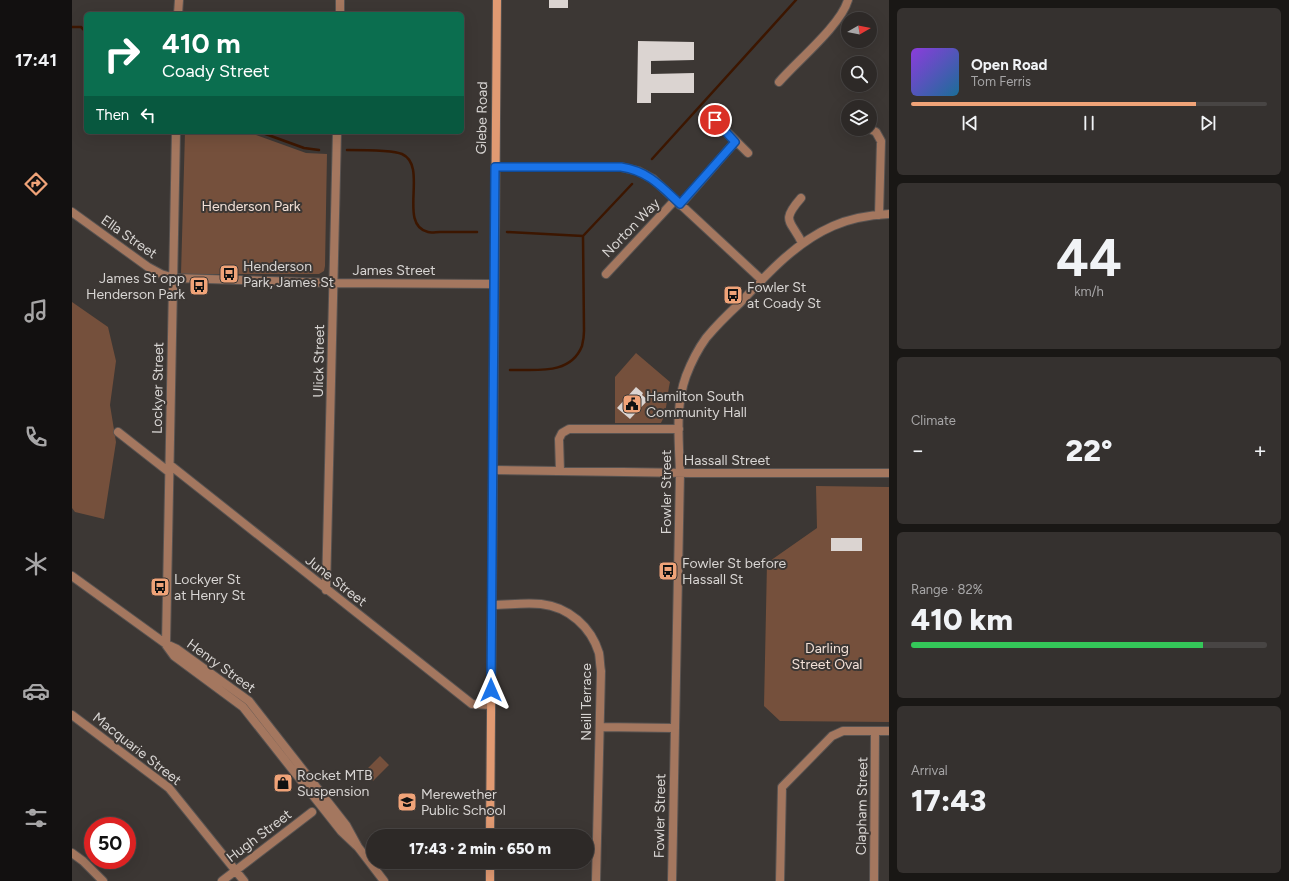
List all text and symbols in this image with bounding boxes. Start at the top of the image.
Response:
north arrow [841,12,877,48]
map controls [841,12,877,136]
text: 410 m [162,26,241,60]
icon: right [96,28,148,80]
text: 17:41 [15,49,57,71]
button: search [841,56,877,92]
text: Open Road [971,56,1048,74]
text: Coady Street [162,60,269,82]
text: Tom Ferris [971,74,1031,89]
street label: Glebe Road [473,81,491,155]
button: layers [841,100,877,136]
pin [698,103,732,137]
icon: left [137,104,159,126]
text: Then [96,106,129,124]
icon: arrive [704,109,726,131]
icon: previous [959,112,981,134]
icon: pause [1078,112,1100,134]
icon: next [1197,112,1219,134]
icon: directions [22,170,50,198]
street label: Norton Way [599,194,664,261]
park label: Henderson Park [201,198,301,215]
street label: Ella Street [98,212,160,262]
text: 44 [1056,227,1122,289]
place label: Henderson Park, James St [243,258,334,291]
street label: James Street [352,262,436,279]
bus stop icon: Henderson Park, James St [218,263,240,285]
place label: James St opp Henderson Park [86,270,185,303]
bus stop icon: James St opp Henderson Park [188,275,210,297]
place label: Fowler St at Coady St [747,279,821,312]
bus stop icon: Fowler St at Coady St [722,284,744,306]
text: km/h [1074,284,1104,299]
icon: music [22,297,50,325]
street label: Ulick Street [310,324,328,398]
street label: Lockyer Street [149,342,167,434]
place label: Hamilton South Community Hall [646,388,747,421]
public building icon: Hamilton South Community Hall [621,393,643,415]
text: Climate [911,413,956,428]
icon: phone [22,423,50,451]
text: 22° [1066,432,1112,469]
text: − [911,437,925,464]
text: + [1253,437,1267,464]
street label: Fowler Street [658,450,675,534]
street label: Hassall Street [684,452,770,469]
icon: climate [22,550,50,578]
street label: June Street [302,552,370,610]
place label: Fowler St before Hassall St [682,555,787,588]
bus stop icon: Fowler St before Hassall St [657,560,679,582]
place label: Lockyer St at Henry St [174,571,245,604]
bus stop icon: Lockyer St at Henry St [149,576,171,598]
text: Range · 82% [911,582,983,597]
text: 410 km [911,601,1013,638]
street label: Henry Street [183,635,259,697]
park label: Darling Street Oval [792,640,862,673]
street label: Neill Terrace [578,663,595,741]
position arrow [470,669,512,711]
icon: car [22,677,50,705]
street label: Macquarie Street [89,709,185,789]
street label: Clapham Street [853,757,871,855]
text: Arrival [911,763,948,778]
place label: Rocket MTB Suspension [297,767,373,800]
shop icon: Rocket MTB Suspension [272,772,294,794]
street label: Fowler Street [651,774,669,858]
text: 17:43 [911,782,986,819]
place label: Merewether Public School [421,786,506,819]
school or university icon: Merewether Public School [396,791,418,813]
icon: filters [22,804,50,832]
street label: Hugh Street [223,806,295,866]
speed limit sign: 50 [84,817,136,869]
text: 17:43 · 2 min · 650 m [409,840,551,858]

